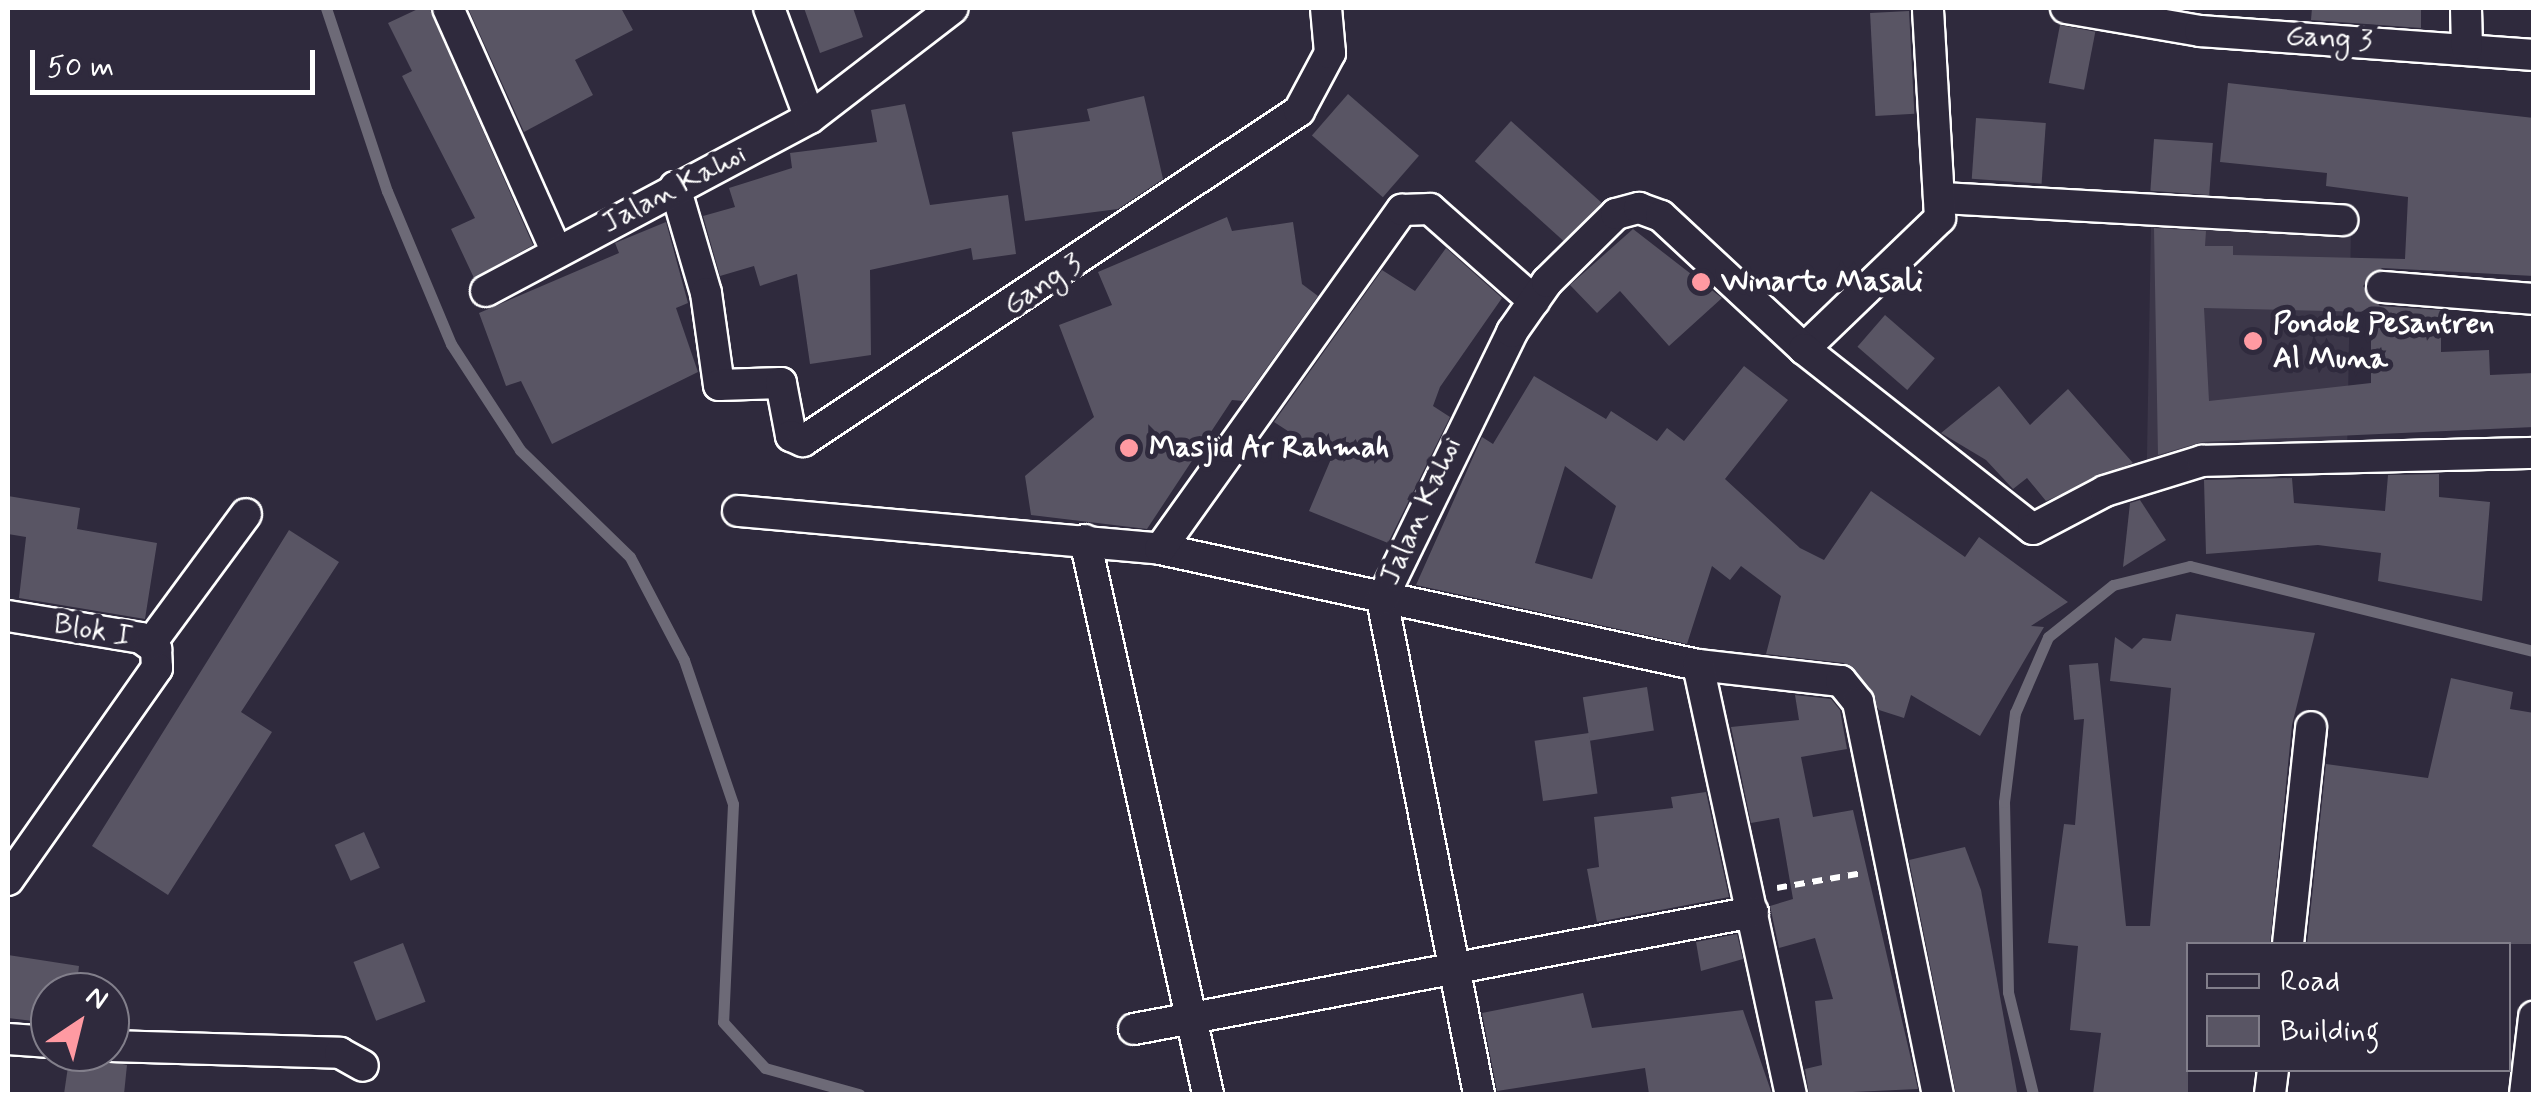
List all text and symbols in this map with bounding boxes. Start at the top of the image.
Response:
street label: Gang 3 [2284,18,2374,60]
scale bar [35,30,320,92]
text: 50 m [47,48,114,87]
street label: Jalan Kahoi [597,136,751,242]
street label: Gang 3 [997,246,1089,324]
place label: Winarto Masali [1721,264,1923,300]
marker: Winarto Masali [1690,271,1712,293]
place label: Pondok Pesantren Al Muna [2273,306,2514,376]
marker: Pondok Pesantren Al Muna [2242,330,2264,352]
place label: Masjid Ar Rahmah [1149,430,1392,466]
street label: Jalan Kahoi [1373,432,1469,590]
marker: Masjid Ar Rahmah [1118,437,1140,459]
street label: Blok I [52,607,134,655]
legend [2186,942,2511,1072]
text: Road [2280,962,2340,1001]
north arrow [30,972,130,1072]
text: N [78,978,115,1019]
text: Building [2280,1012,2379,1051]

